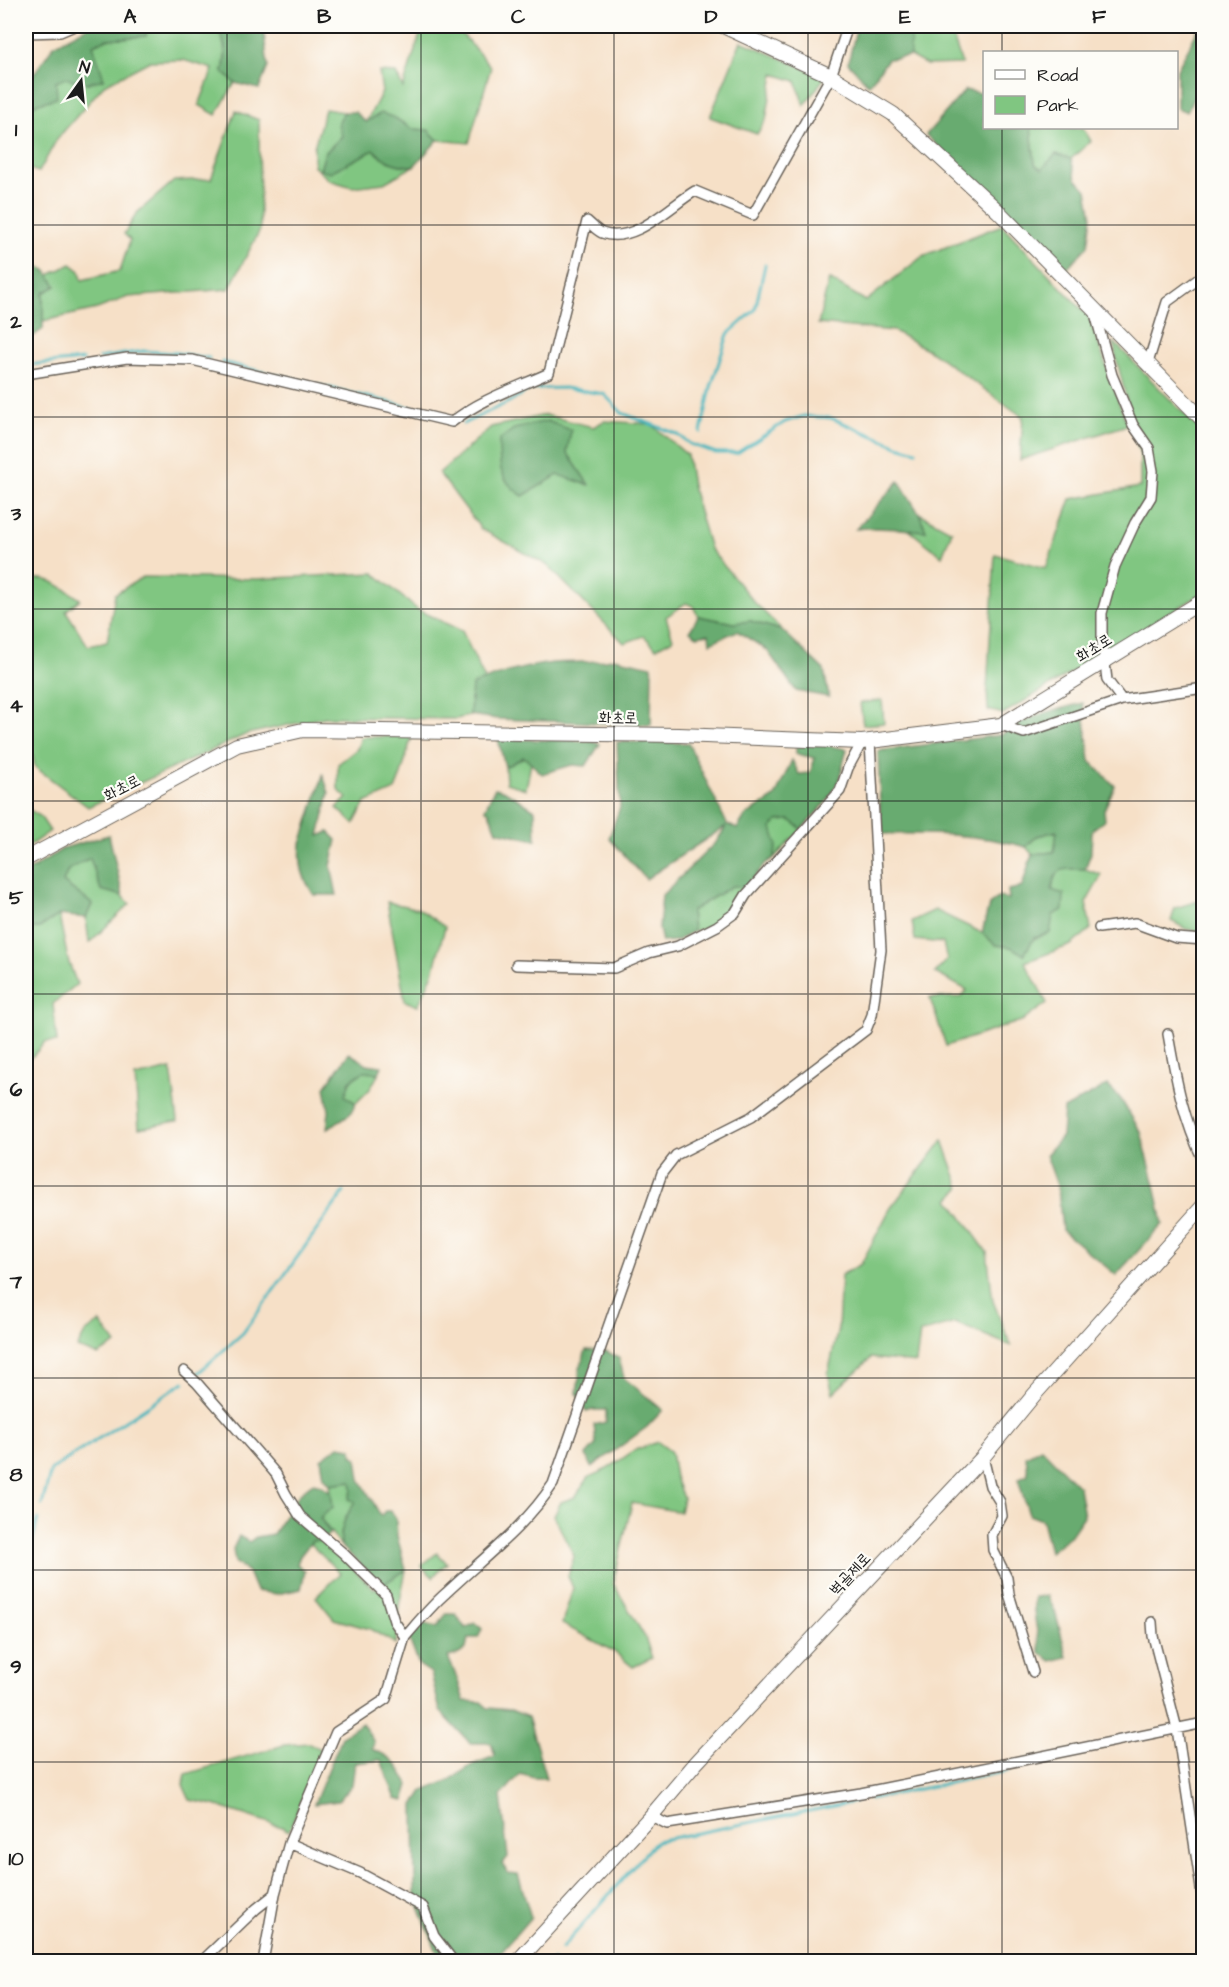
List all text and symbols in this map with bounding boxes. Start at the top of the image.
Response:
text: A [124,3,137,31]
text: B [317,3,332,31]
text: C [511,3,526,31]
text: D [705,3,718,31]
text: E [899,3,911,31]
text: F [1092,3,1107,31]
north arrow [51,51,111,111]
legend [983,51,1178,129]
text: N [77,56,92,79]
text: Road [1037,63,1078,88]
text: Park [1037,93,1079,118]
text: 1 [15,116,18,144]
text: 2 [9,308,22,336]
text: 3 [10,500,22,528]
street label: 화초로 [1072,628,1116,668]
text: 4 [9,692,23,720]
street label: 화초로 [598,707,638,729]
street label: 화초로 [100,769,144,807]
text: 5 [9,884,24,912]
text: 6 [10,1076,23,1104]
text: 7 [9,1268,23,1296]
text: 8 [10,1461,23,1489]
street label: 벽골제로 [824,1548,876,1600]
text: 9 [10,1653,22,1681]
text: 10 [8,1845,24,1873]

